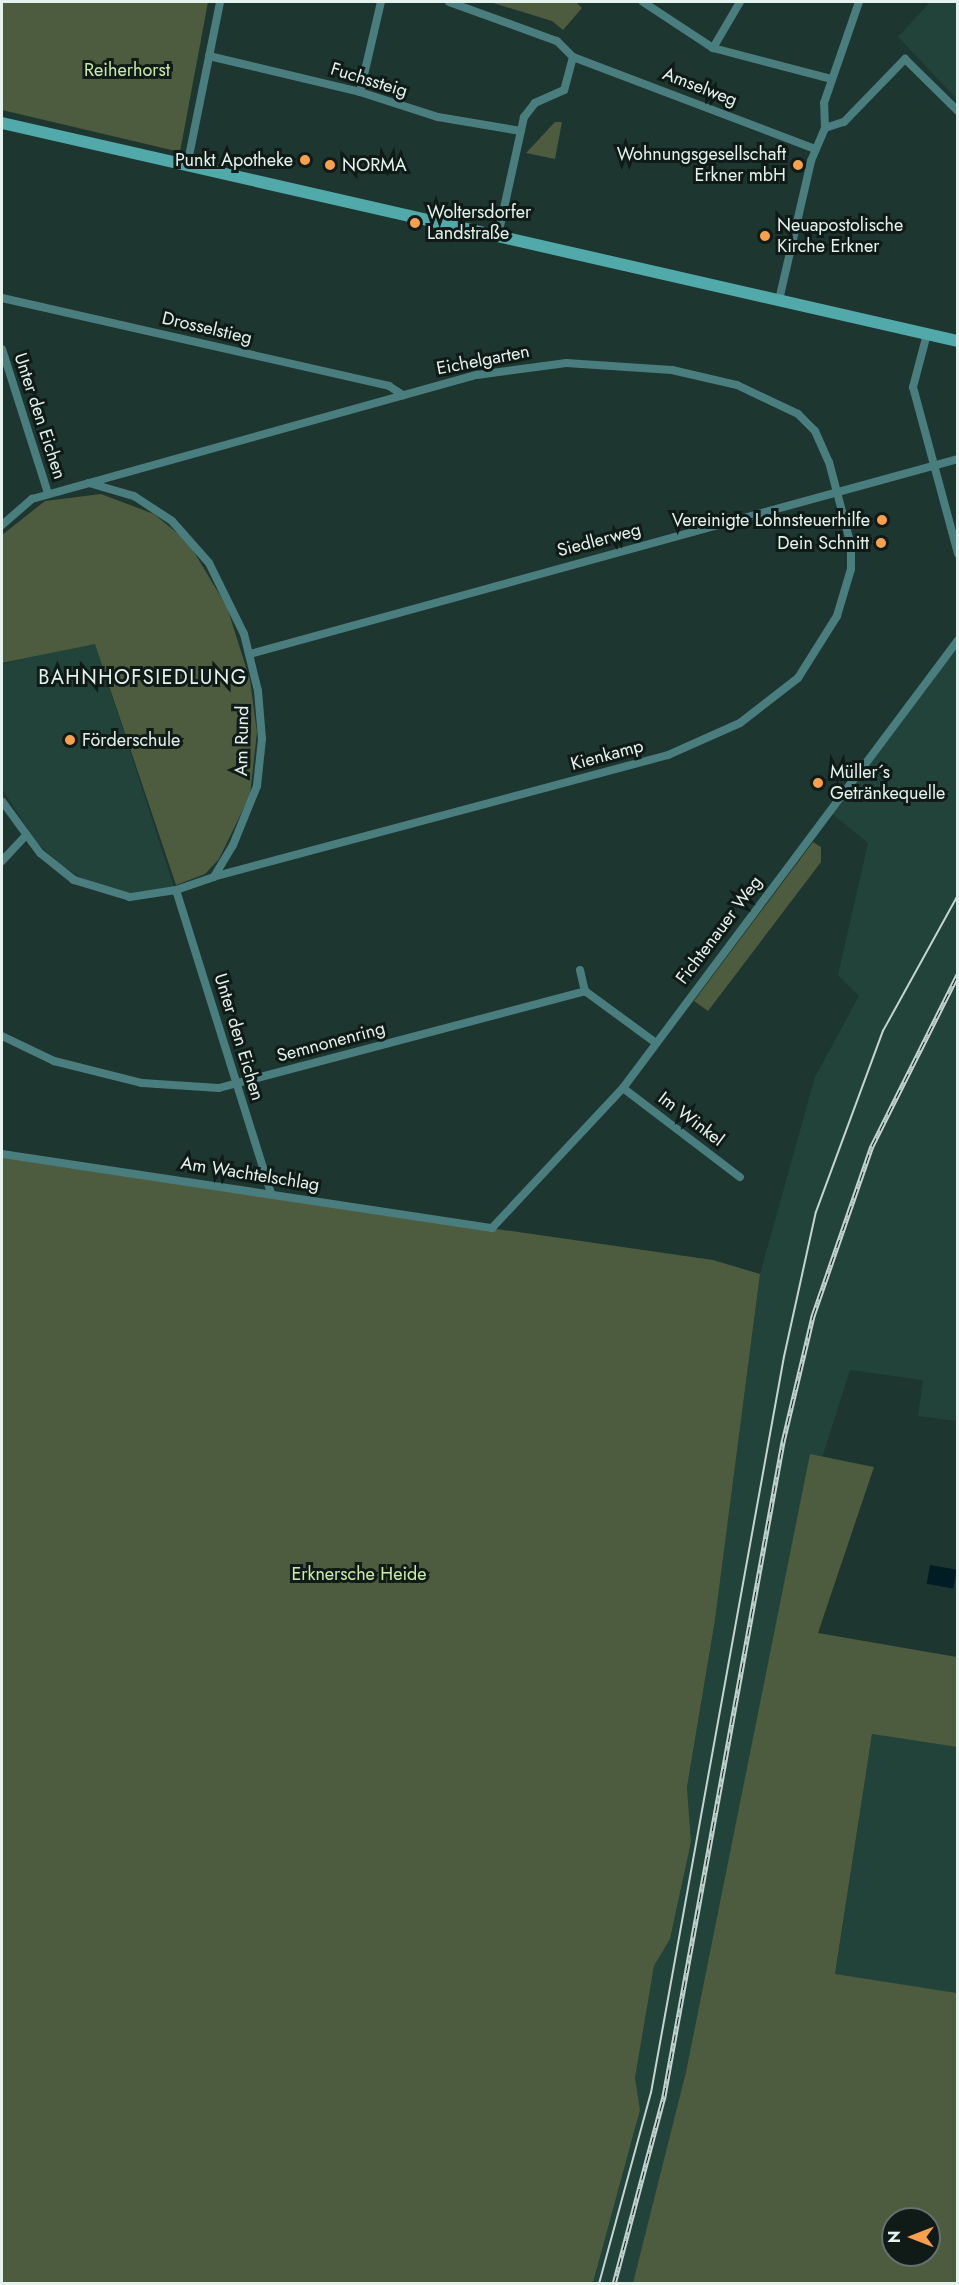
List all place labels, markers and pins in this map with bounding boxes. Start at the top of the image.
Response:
place label: Wohnungsgesellschaft Erkner mbH [617,144,786,186]
place label: Punkt Apotheke [175,149,293,171]
marker: Punkt Apotheke [298,153,312,167]
place label: NORMA [342,154,407,176]
marker: NORMA [323,158,337,172]
marker: Wohnungsgesellschaft Erkner mbH [791,158,805,172]
place label: Woltersdorfer Landstraße [427,202,531,244]
place label: Neuapostolische Kirche Erkner [777,215,903,258]
marker: Woltersdorfer Landstraße [408,216,422,230]
marker: Neuapostolische Kirche Erkner [758,229,772,243]
place label: Vereinigte Lohnsteuerhilfe [672,509,870,531]
marker: Vereinigte Lohnsteuerhilfe [875,513,889,527]
place label: Dein Schnitt [777,532,869,554]
marker: Dein Schnitt [874,536,888,550]
place label: Förderschule [82,729,180,751]
marker: Förderschule [63,733,77,747]
place label: Müller´s Getränkequelle [830,762,945,804]
marker: Müller´s Getränkequelle [811,776,825,790]

